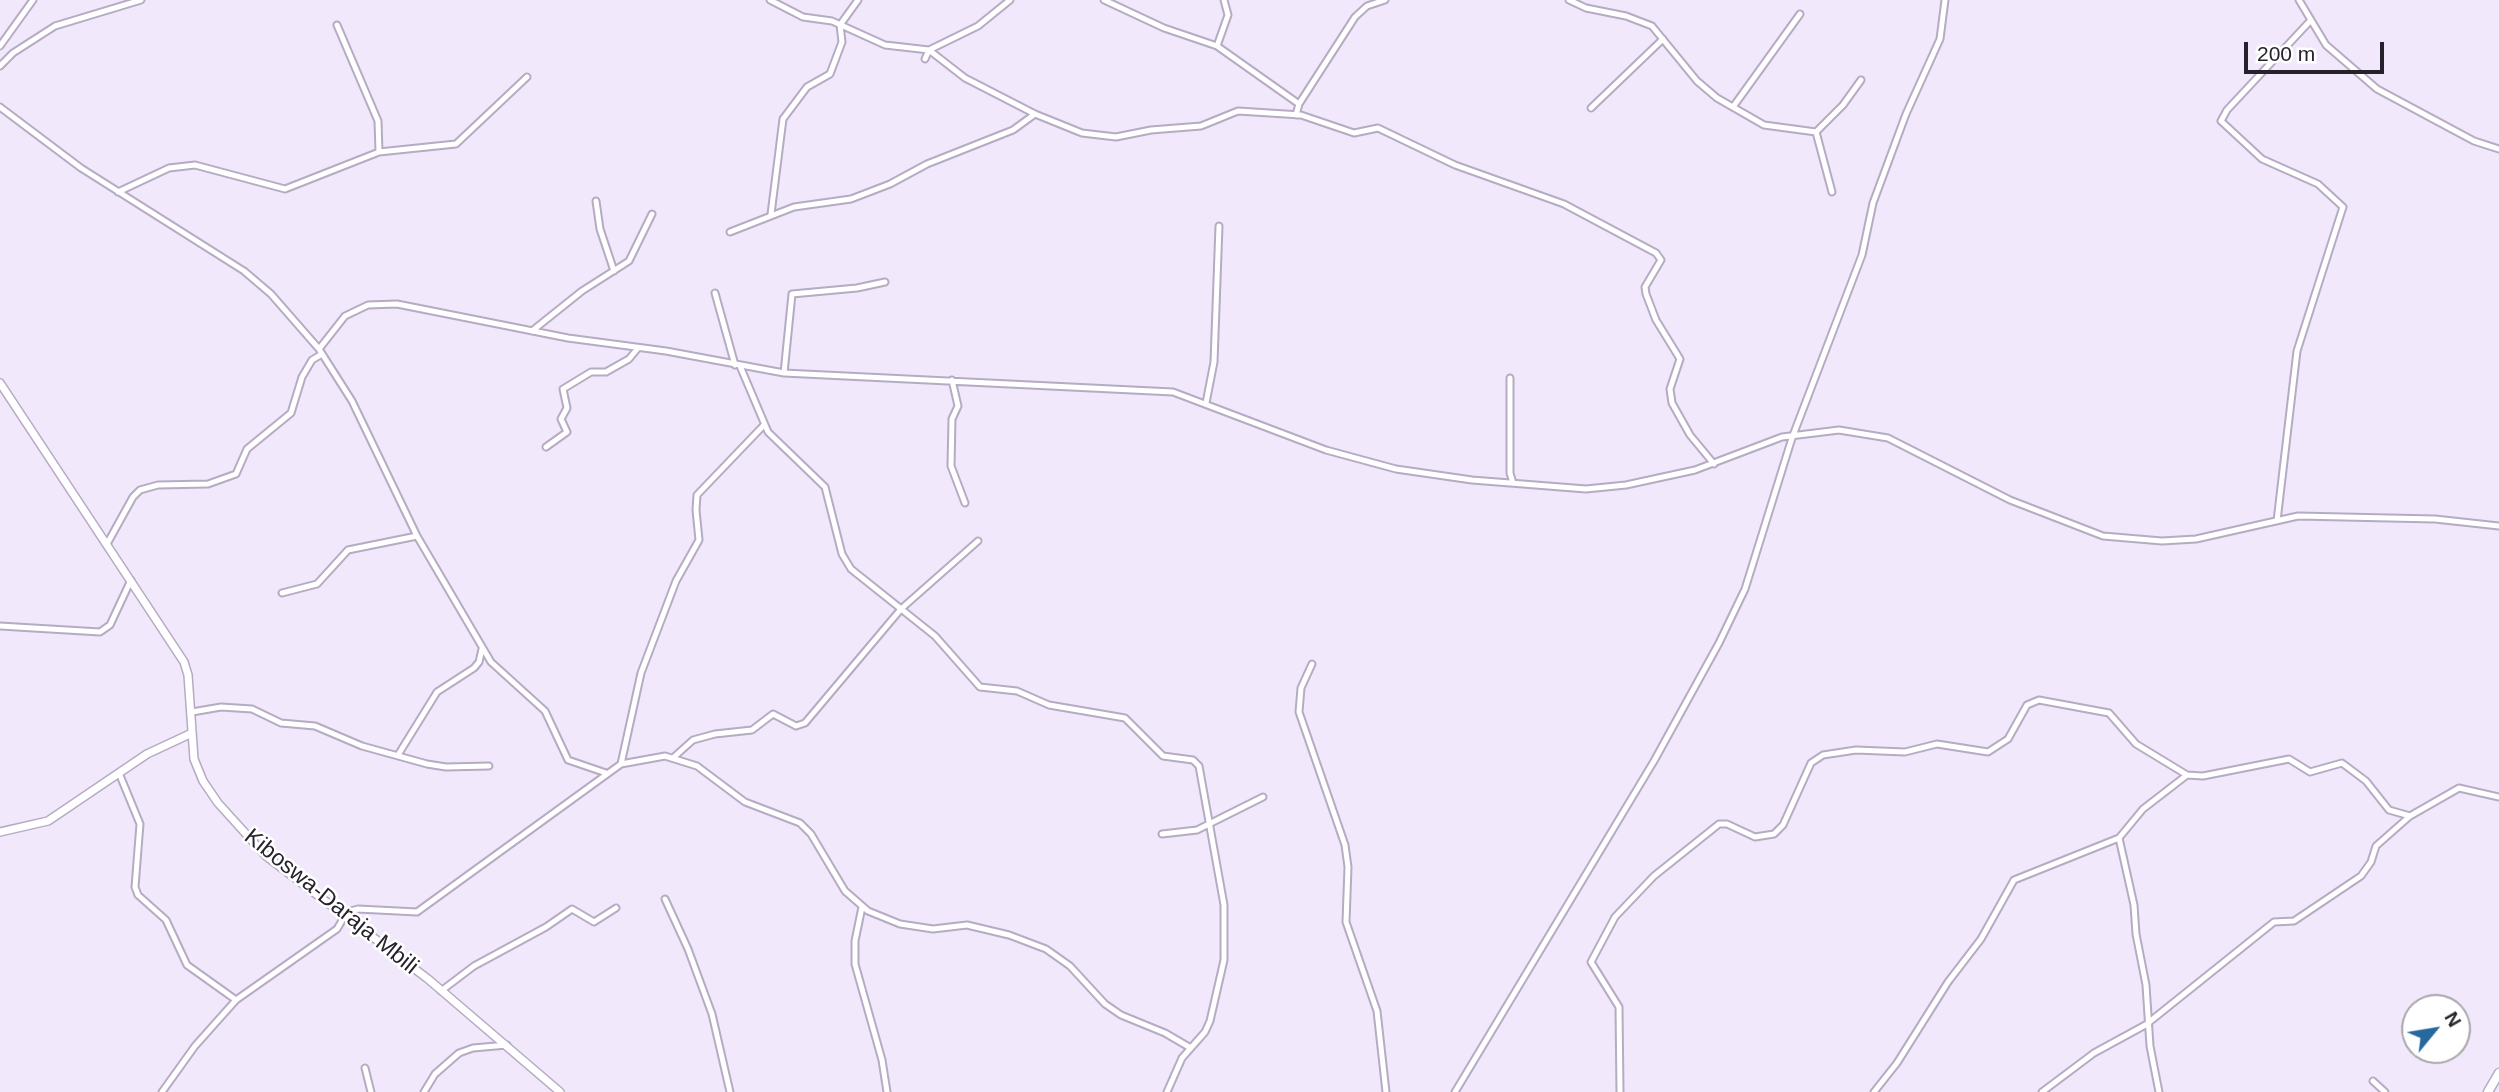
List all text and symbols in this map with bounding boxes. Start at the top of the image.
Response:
scale bar [2247,28,2387,72]
text: 200 m [2257,42,2315,65]
street label: Kiboswa-Daraja Mbili [238,823,424,981]
north arrow [2401,994,2471,1064]
text: N [2440,1008,2465,1030]

